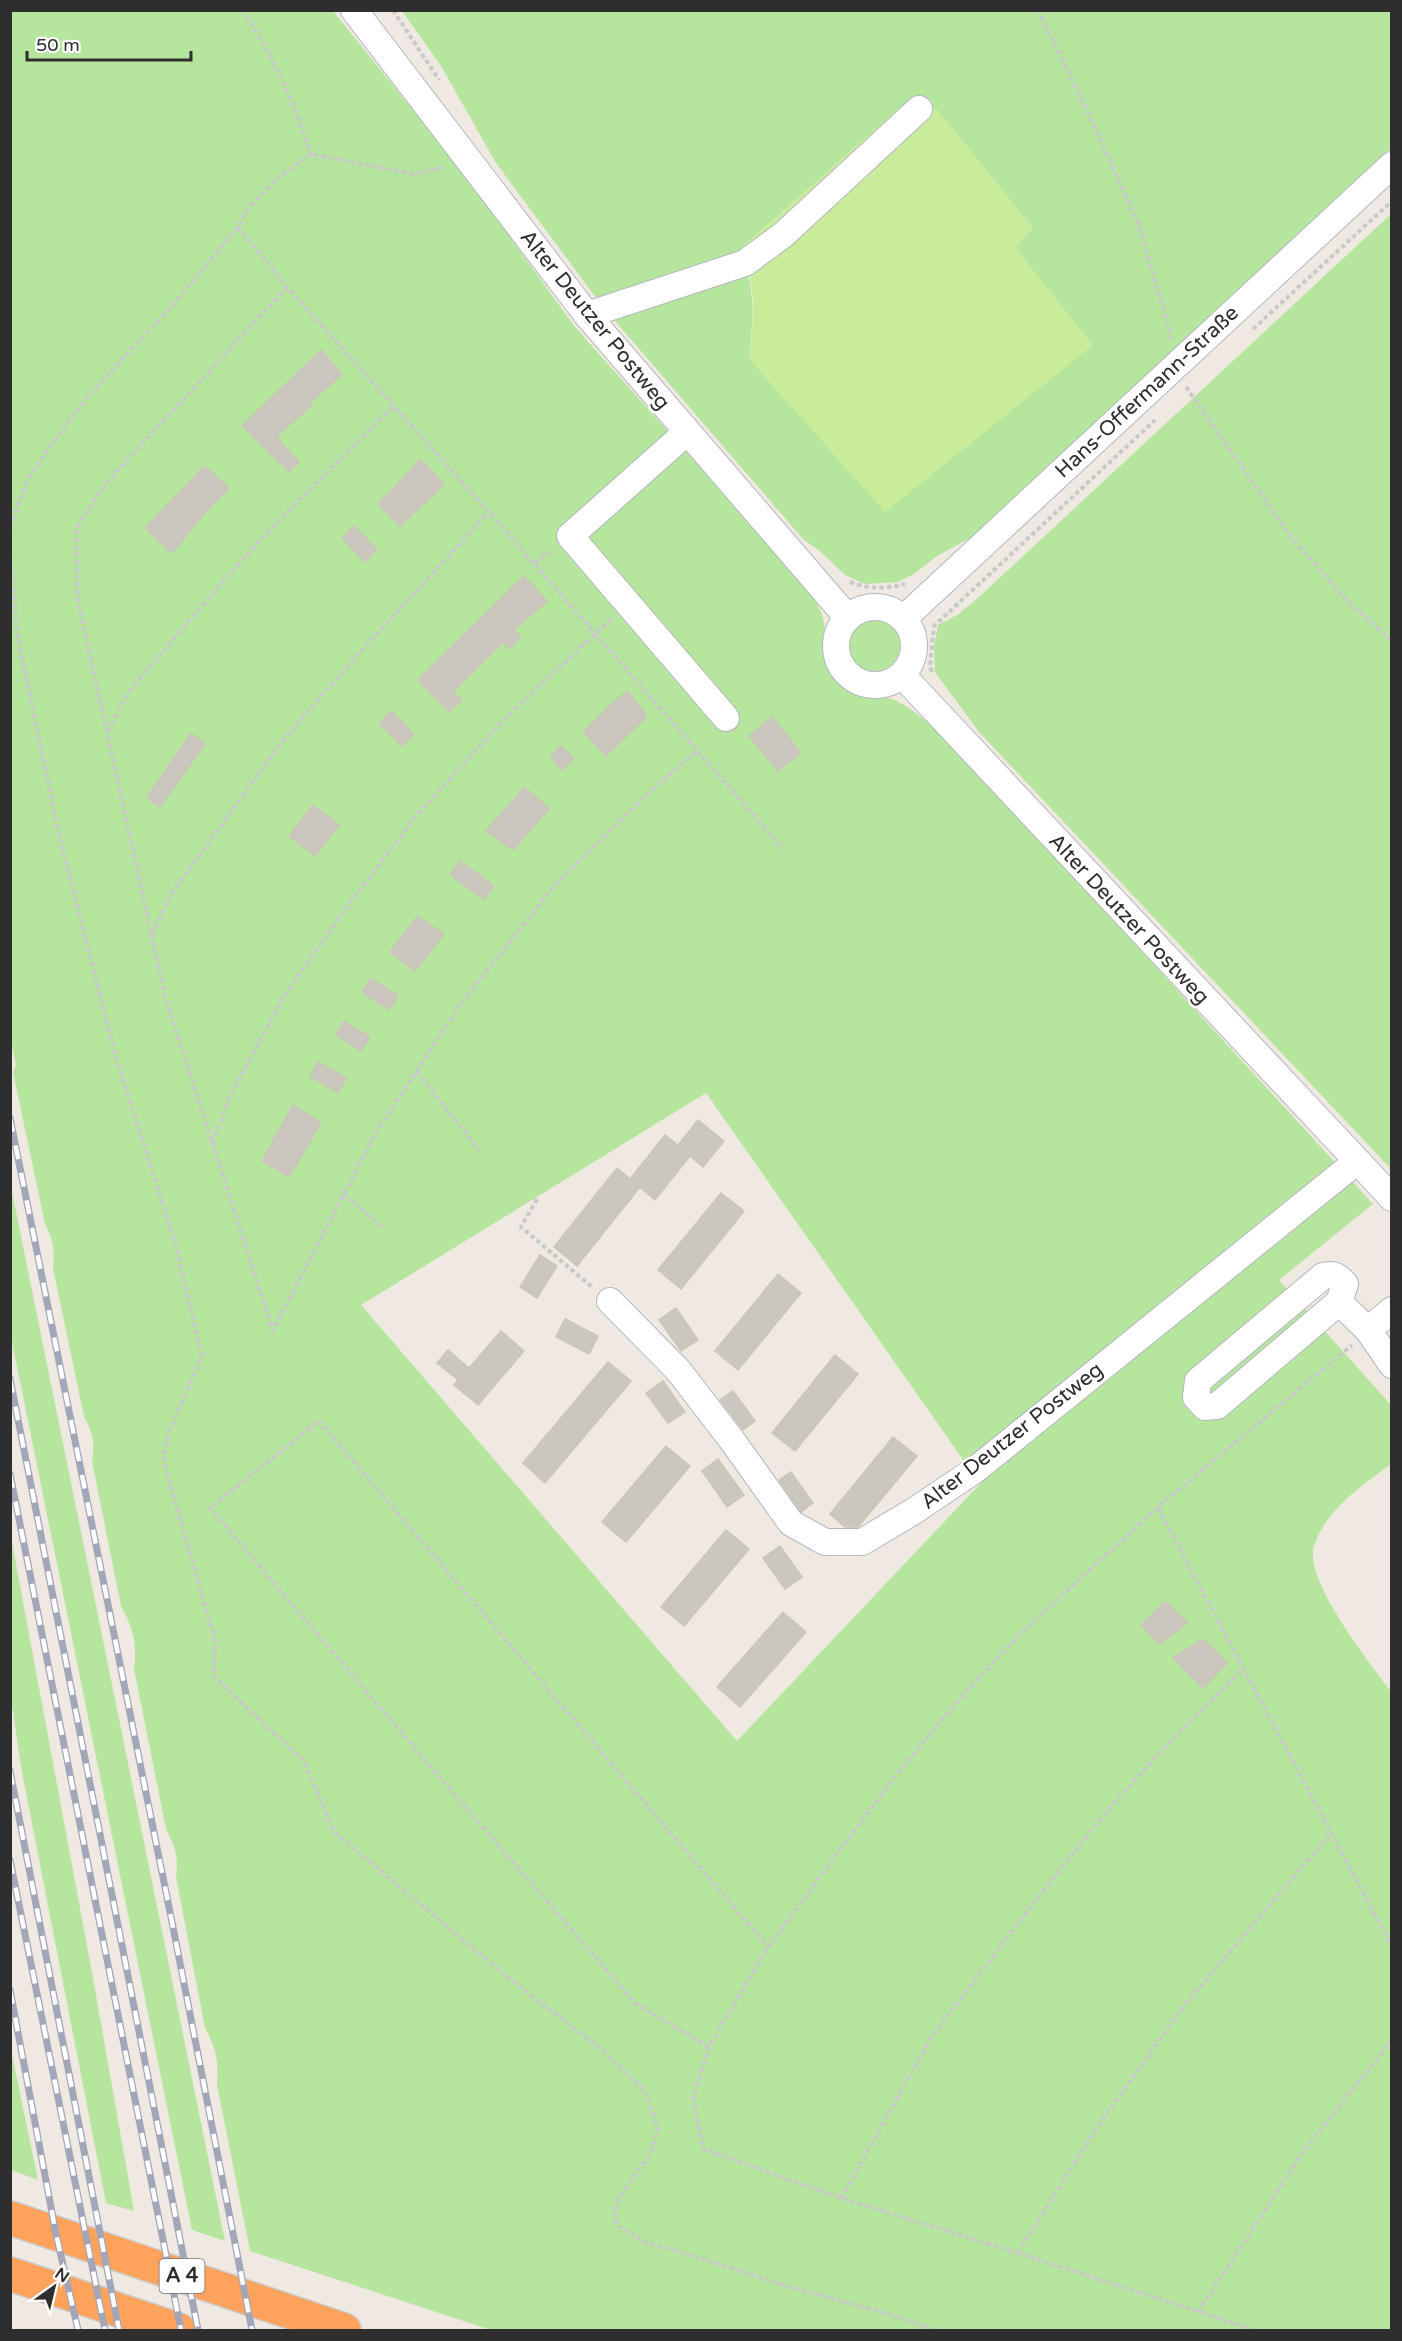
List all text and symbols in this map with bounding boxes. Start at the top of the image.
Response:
scale bar [27,24,190,62]
text: 50 m [36,34,80,56]
street label: Alter Deutzer Postweg [515,225,675,415]
street label: Hans-Offermann-Straße [1050,300,1244,484]
street label: Alter Deutzer Postweg [1043,829,1215,1009]
street label: Alter Deutzer Postweg [916,1357,1108,1515]
north arrow [24,2257,84,2317]
road number: A 4 [160,2259,204,2293]
text: N [51,2264,73,2287]

